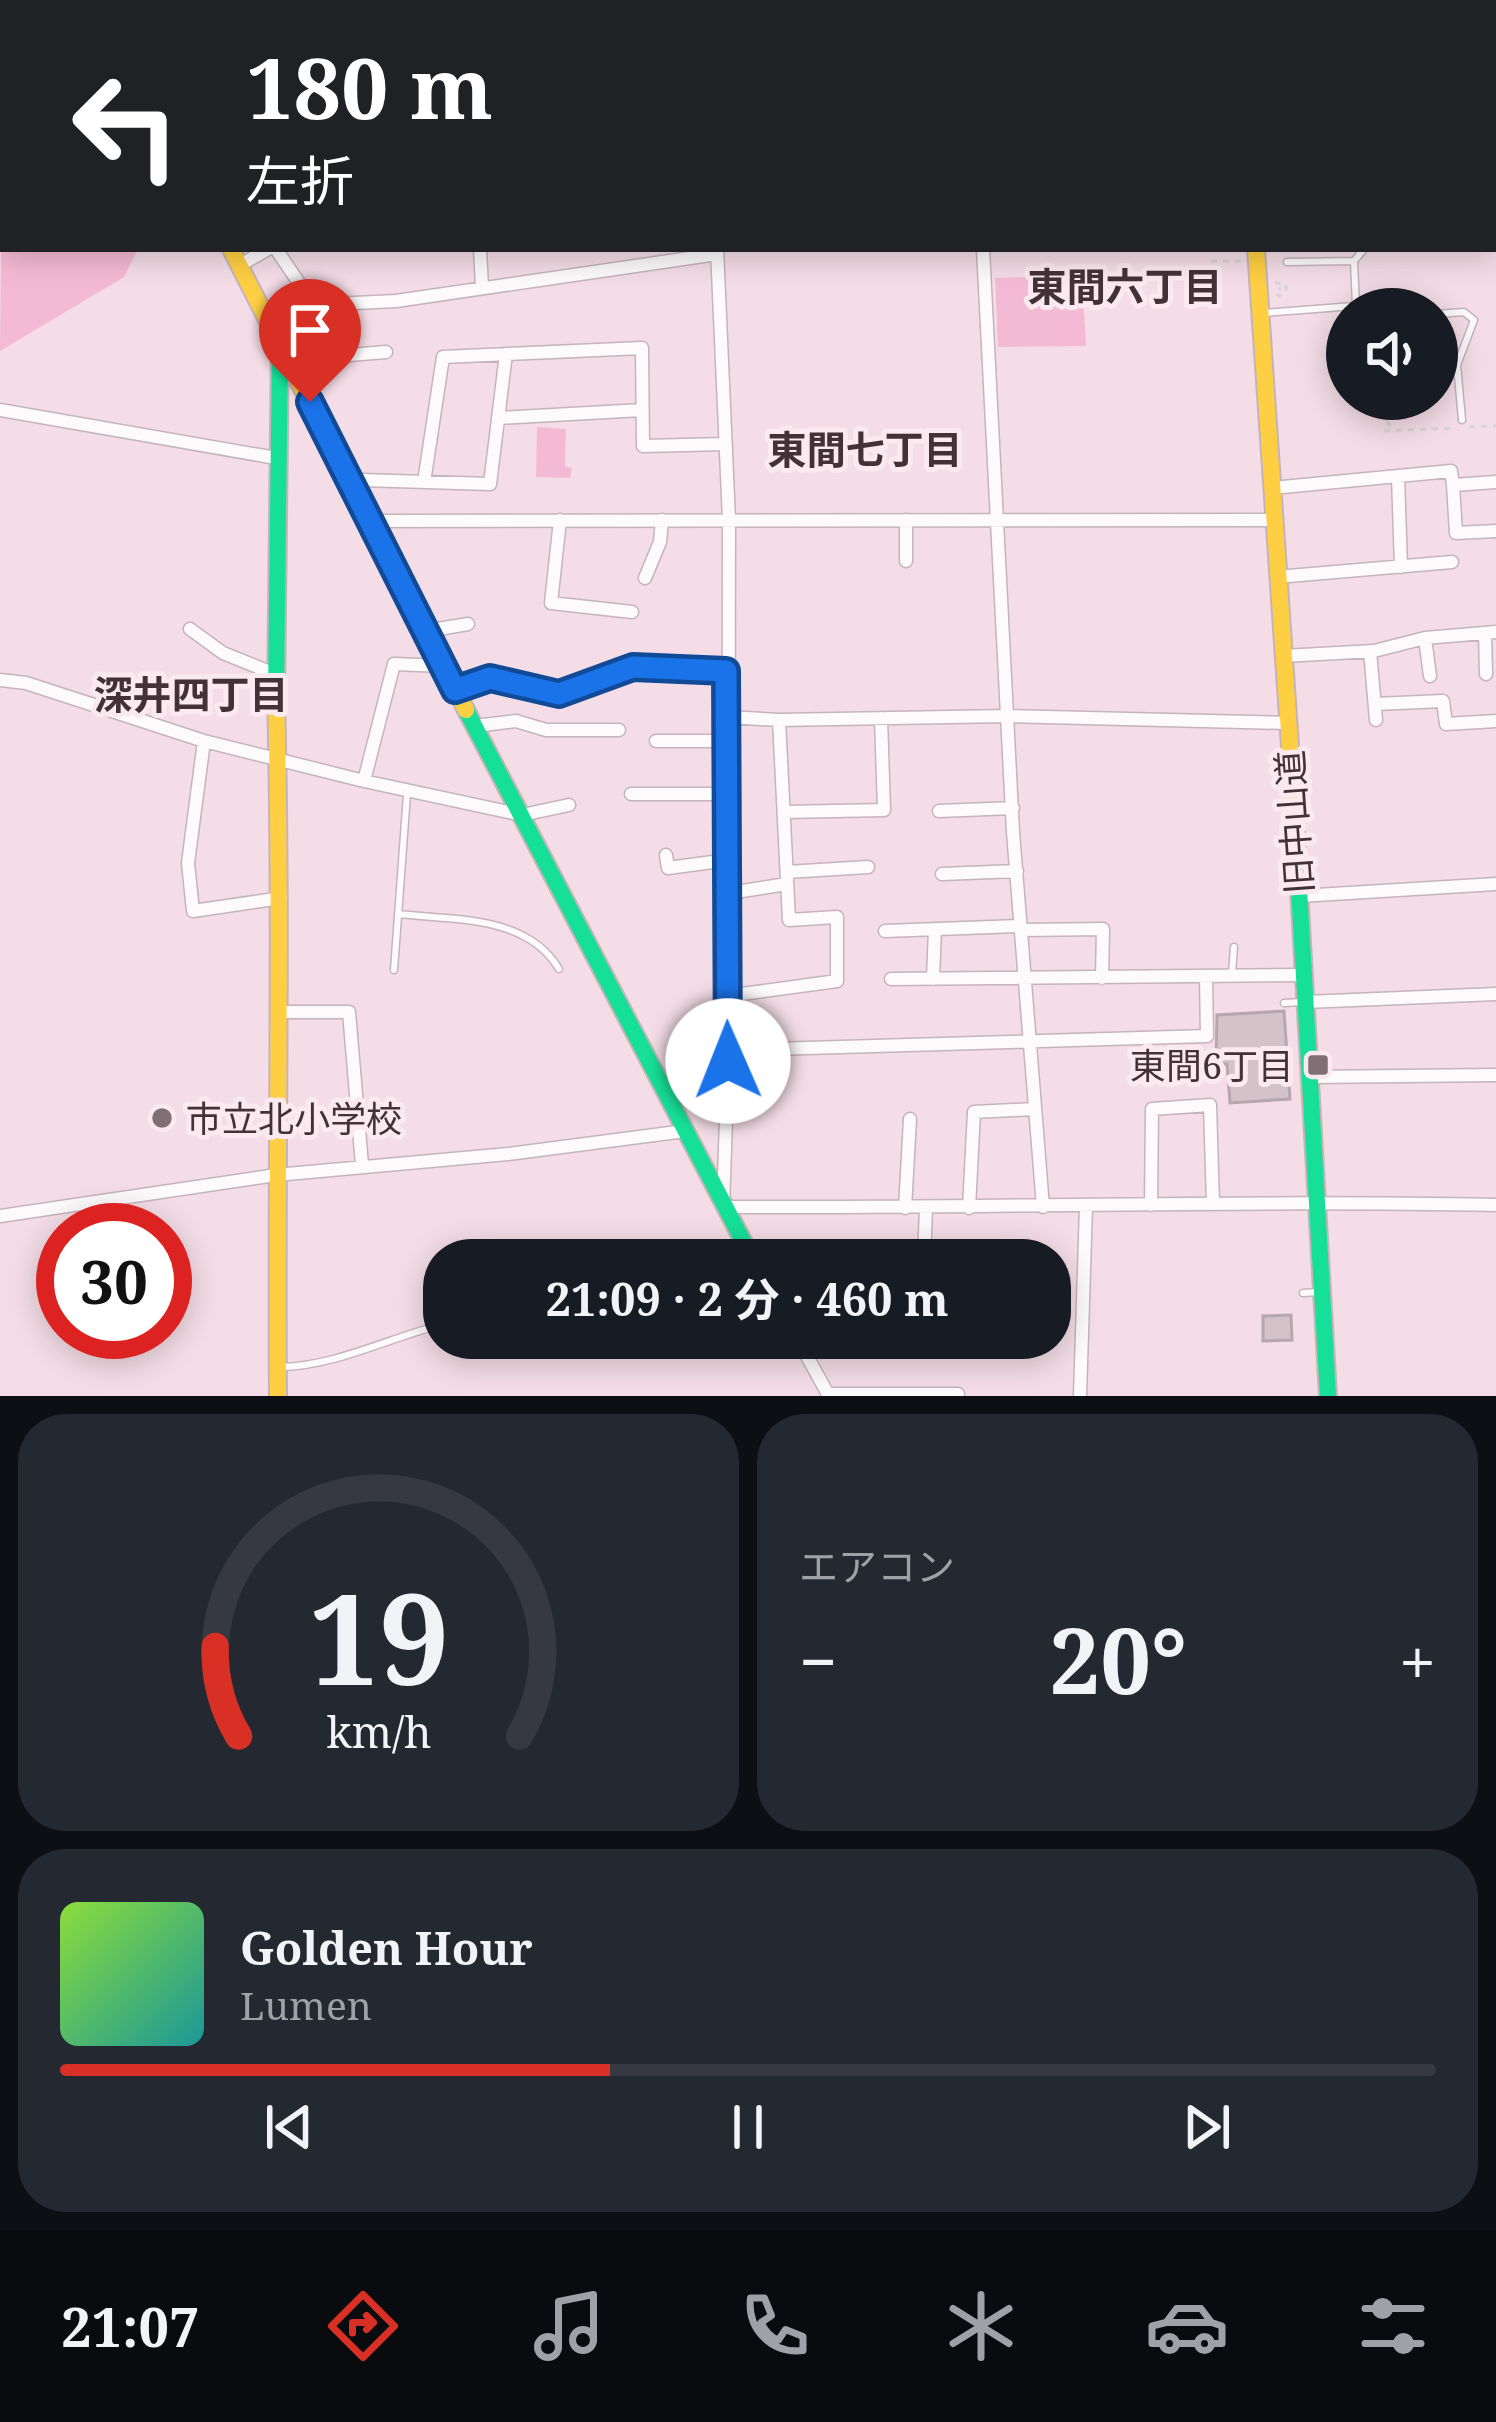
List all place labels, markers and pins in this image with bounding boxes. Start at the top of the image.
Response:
pin [259,279,361,402]
place label: 東間6丁目 [1130,1041,1294,1090]
marker: 東間6丁目 [1305,1052,1331,1078]
place label: 市立北小学校 [186,1094,402,1143]
marker: 市立北小学校 [149,1105,175,1131]

